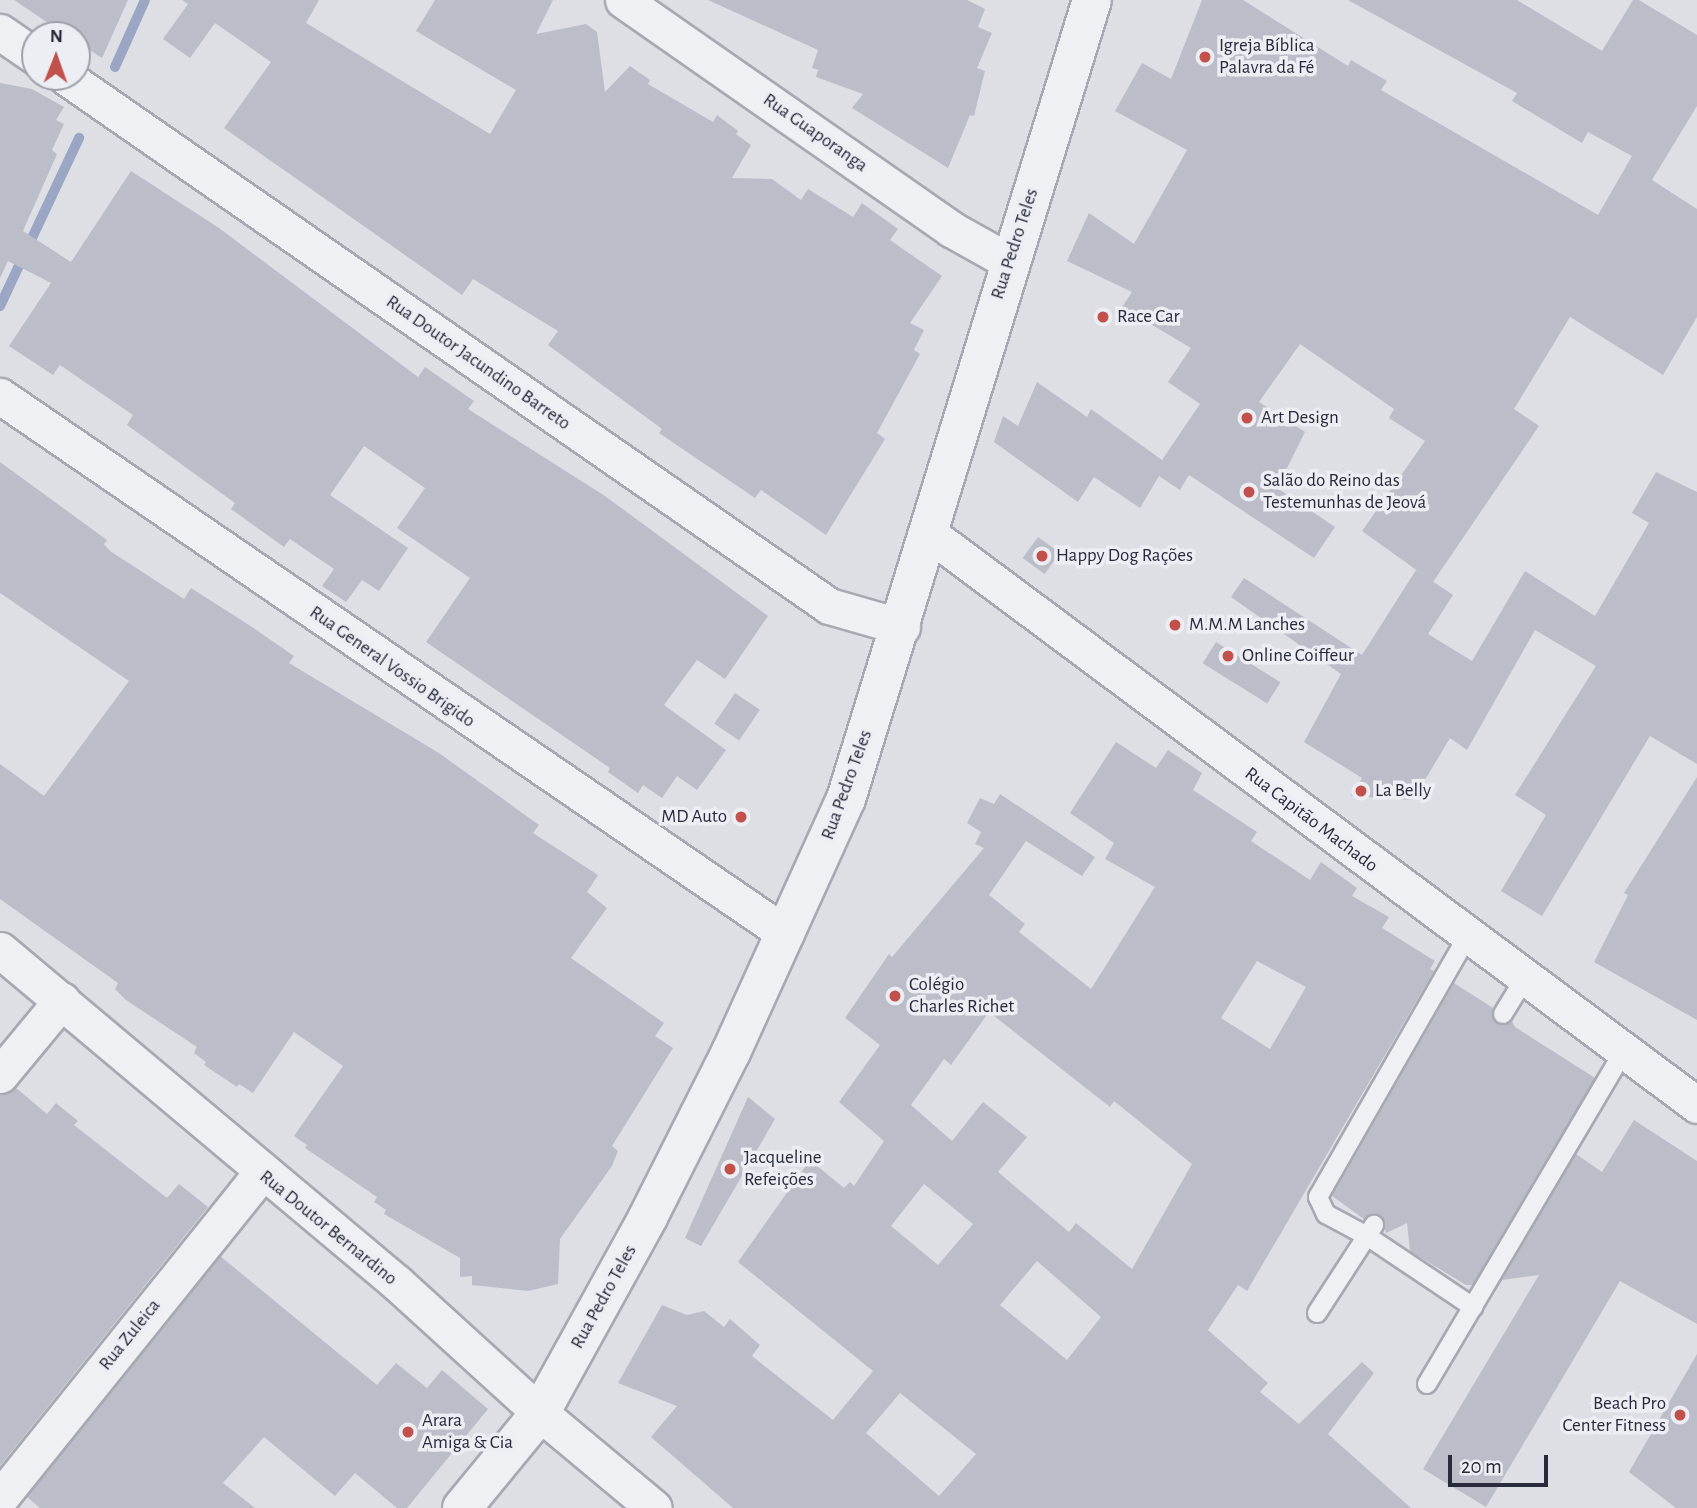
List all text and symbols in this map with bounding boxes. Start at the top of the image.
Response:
north arrow [21,21,91,91]
text: N [50,27,63,46]
place label: Igreja Bíblica Palavra da Fé [1219,35,1314,79]
marker: Igreja Bíblica Palavra da Fé [1197,49,1213,65]
street label: Rua Guaporanga [758,89,872,177]
street label: Rua Pedro Teles [986,186,1044,302]
street label: Rua Doutor Jacundino Barreto [381,291,575,435]
place label: Race Car [1117,306,1180,328]
marker: Race Car [1095,309,1111,325]
place label: Art Design [1261,407,1339,429]
marker: Art Design [1239,410,1255,426]
place label: Salão do Reino das Testemunhas de Jeová [1263,470,1426,514]
marker: Salão do Reino das Testemunhas de Jeová [1241,484,1257,500]
place label: Happy Dog Rações [1056,545,1193,567]
marker: Happy Dog Rações [1034,548,1050,564]
street label: Rua General Vossio Brigido [305,601,479,733]
place label: M.M.M Lanches [1189,614,1305,636]
marker: M.M.M Lanches [1167,617,1183,633]
place label: Online Coiffeur [1242,645,1354,667]
marker: Online Coiffeur [1220,648,1236,664]
street label: Rua Pedro Teles [817,727,877,843]
street label: Rua Capitão Machado [1240,763,1382,877]
place label: La Belly [1375,780,1431,802]
marker: La Belly [1353,783,1369,799]
place label: MD Auto [661,806,727,828]
marker: MD Auto [733,809,749,825]
place label: Colégio Charles Richet [909,974,1014,1018]
marker: Colégio Charles Richet [887,988,903,1004]
place label: Jacqueline Refeições [744,1147,822,1191]
marker: Jacqueline Refeições [722,1161,738,1177]
street label: Rua Doutor Bernardino [255,1166,401,1290]
street label: Rua Pedro Teles [566,1241,642,1353]
street label: Rua Zuleica [94,1295,166,1375]
place label: Beach Pro Center Fitness [1563,1393,1666,1437]
marker: Beach Pro Center Fitness [1672,1407,1688,1423]
place label: Arara Amiga & Cia [422,1410,513,1454]
marker: Arara Amiga & Cia [400,1424,416,1440]
scale bar [1452,1442,1552,1486]
text: 20 m [1461,1456,1502,1477]

